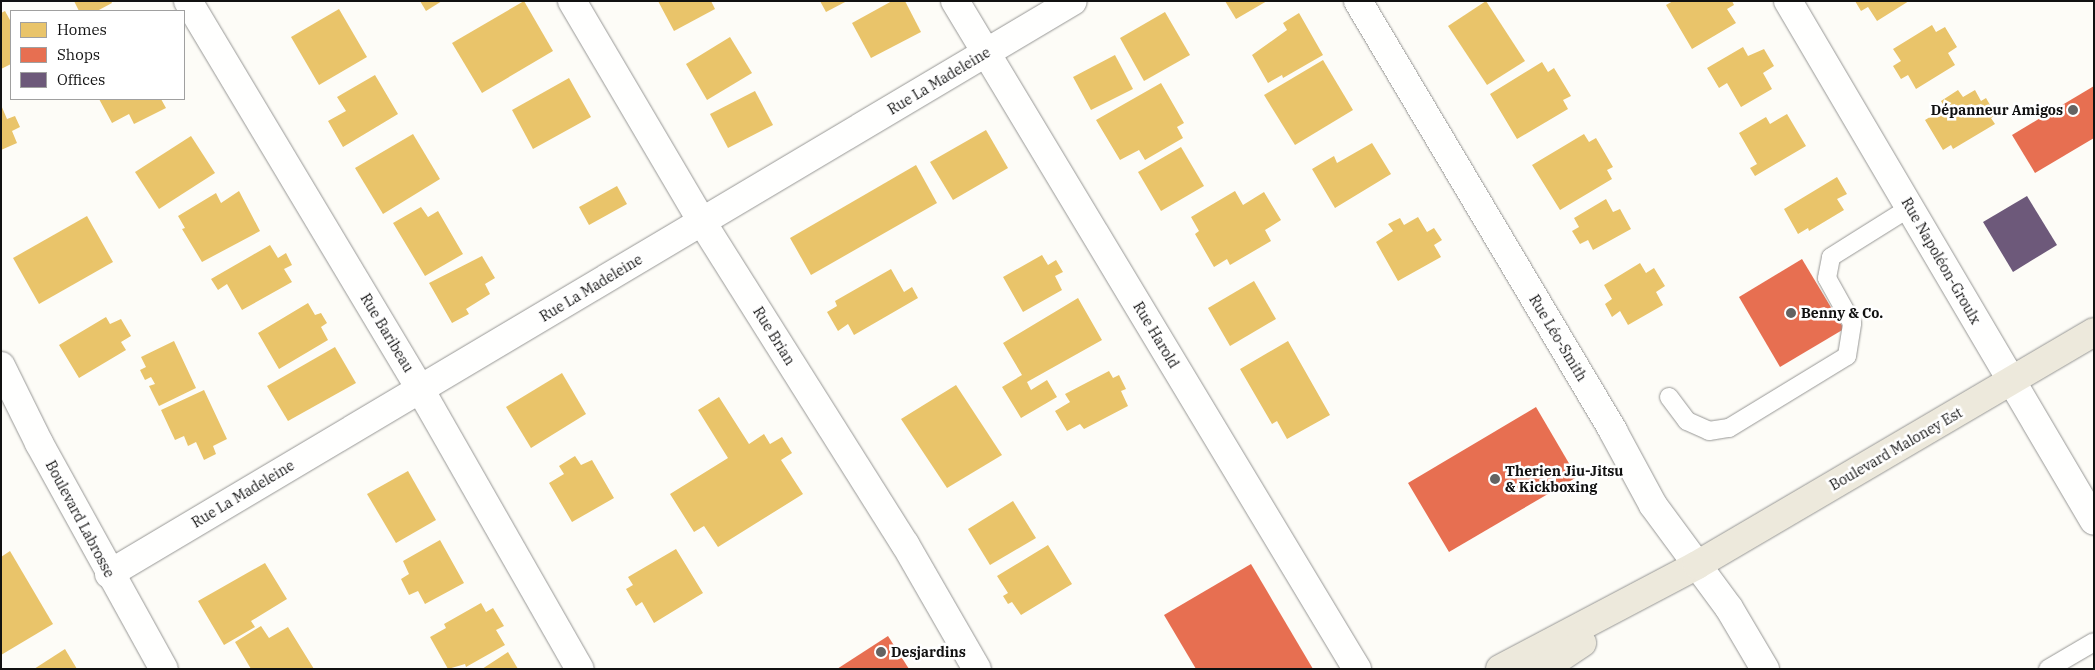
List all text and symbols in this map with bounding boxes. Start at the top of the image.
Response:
legend [10,10,185,100]
text: Homes [57,20,107,39]
street label: Rue La Madeleine [885,44,993,118]
text: Shops [57,45,100,64]
text: Offices [57,70,105,89]
place label: Dépanneur Amigos [1931,102,2063,118]
marker: Dépanneur Amigos [2067,104,2079,116]
street label: Rue Napoléon-Groulx [1898,195,1984,327]
street label: Rue La Madeleine [537,251,645,325]
street label: Rue Baribeau [357,291,417,375]
street label: Rue Léo-Smith [1526,292,1590,384]
street label: Rue Harold [1130,299,1182,371]
street label: Rue Brian [750,304,798,368]
place label: Benny & Co. [1801,305,1883,321]
marker: Benny & Co. [1785,307,1797,319]
street label: Boulevard Maloney Est [1827,404,1965,494]
street label: Rue La Madeleine [189,457,297,531]
street label: Boulevard Labrosse [42,458,118,580]
place label: Therien Jiu-Jitsu & Kickboxing [1505,463,1623,496]
marker: Therien Jiu-Jitsu & Kickboxing [1489,473,1501,485]
place label: Desjardins [891,644,966,660]
marker: Desjardins [875,646,887,658]

